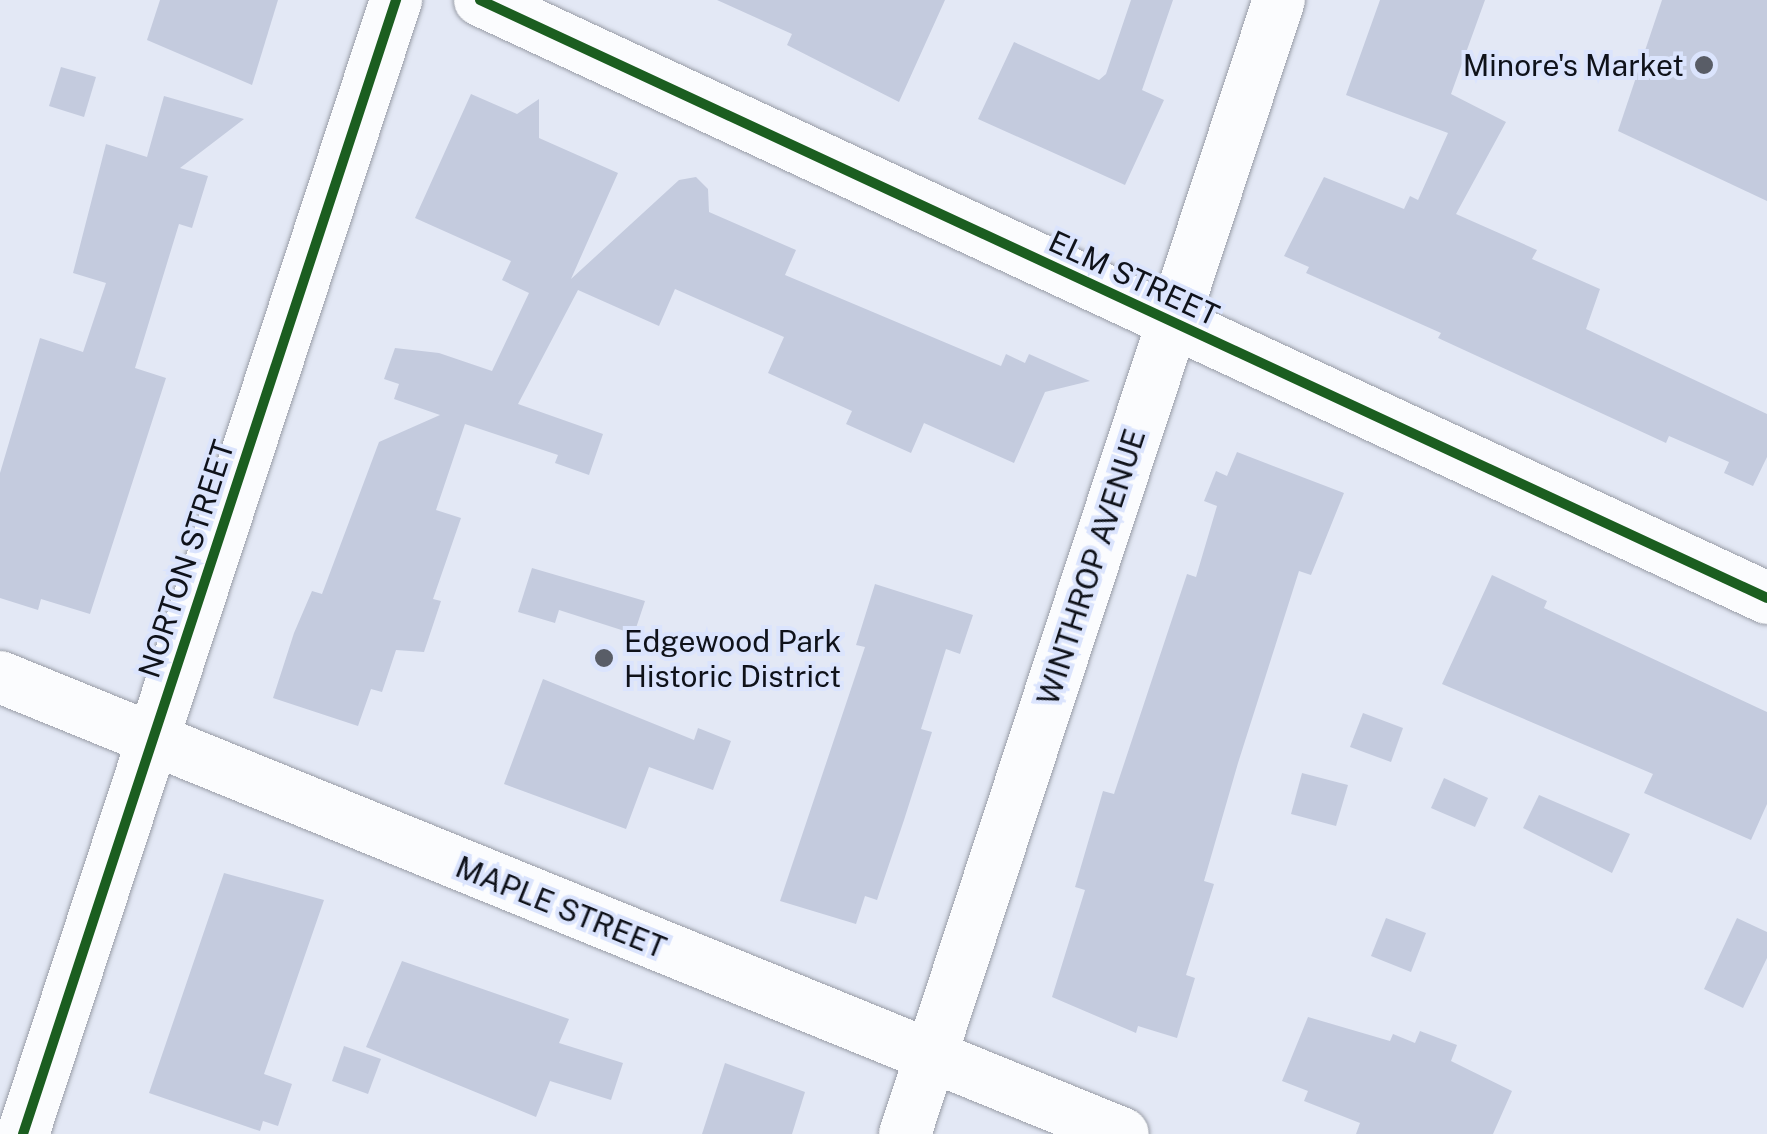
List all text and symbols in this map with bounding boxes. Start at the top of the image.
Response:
place label: Minore's Market [1463,47,1684,83]
marker: Minore's Market [1693,54,1715,76]
street label: ELM STREET [1043,223,1225,333]
street label: WINTHROP AVENUE [1029,425,1153,709]
street label: NORTON STREET [131,436,241,682]
place label: Edgewood Park Historic District [624,623,841,694]
marker: Edgewood Park Historic District [593,647,615,669]
street label: MAPLE STREET [451,848,671,966]

